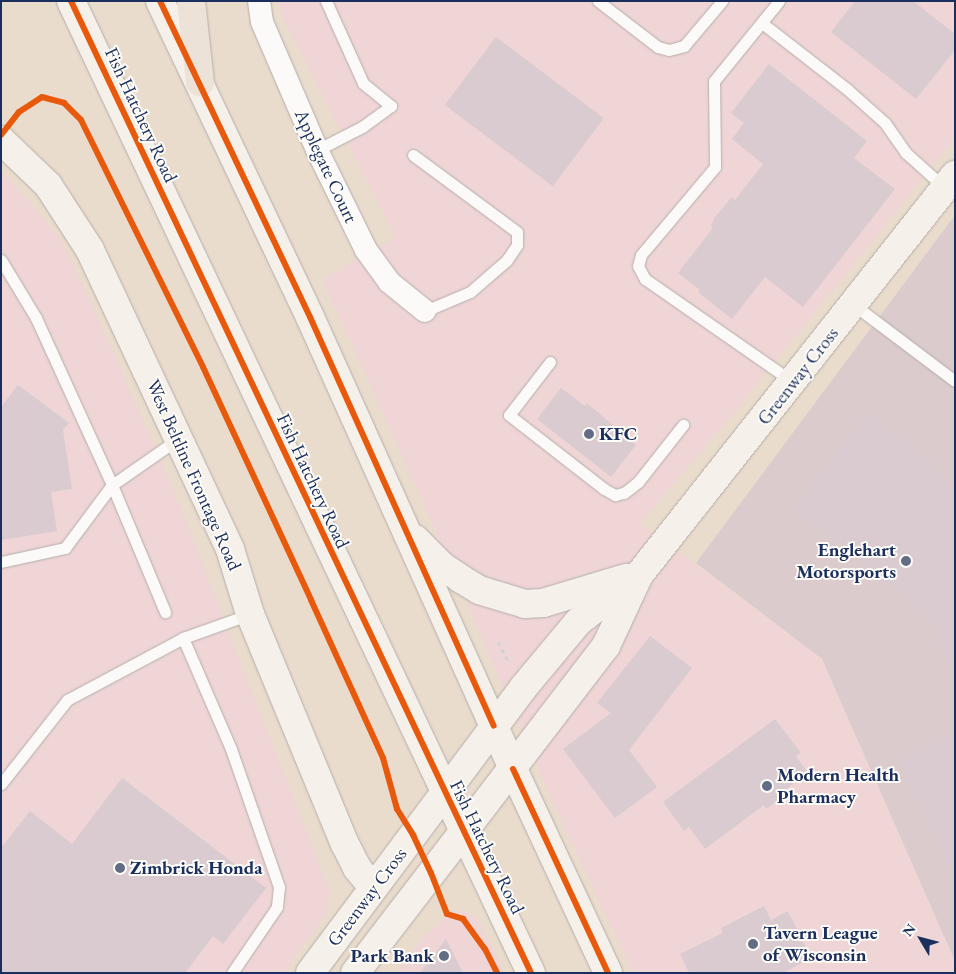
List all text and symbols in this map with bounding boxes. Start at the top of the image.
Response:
street label: Fish Hatchery Road [100,44,182,186]
street label: Applegate Court [290,106,362,226]
street label: Greenway Cross [753,322,843,430]
street label: West Beltline Frontage Road [142,376,246,574]
street label: Fish Hatchery Road [272,410,354,552]
place label: KFC [599,423,637,445]
marker: KFC [583,428,595,440]
place label: Englehart Motorsports [796,539,896,583]
marker: Englehart Motorsports [900,555,912,567]
place label: Modern Health Pharmacy [777,764,899,808]
street label: Fish Hatchery Road [445,776,529,918]
marker: Modern Health Pharmacy [761,780,773,792]
street label: Greenway Cross [322,843,412,951]
place label: Zimbrick Honda [130,857,263,879]
marker: Zimbrick Honda [114,862,126,874]
north arrow [896,914,946,964]
text: N [898,920,920,940]
place label: Tavern League of Wisconsin [763,922,878,966]
marker: Tavern League of Wisconsin [747,938,759,950]
place label: Park Bank [351,945,434,967]
marker: Park Bank [438,950,450,962]

